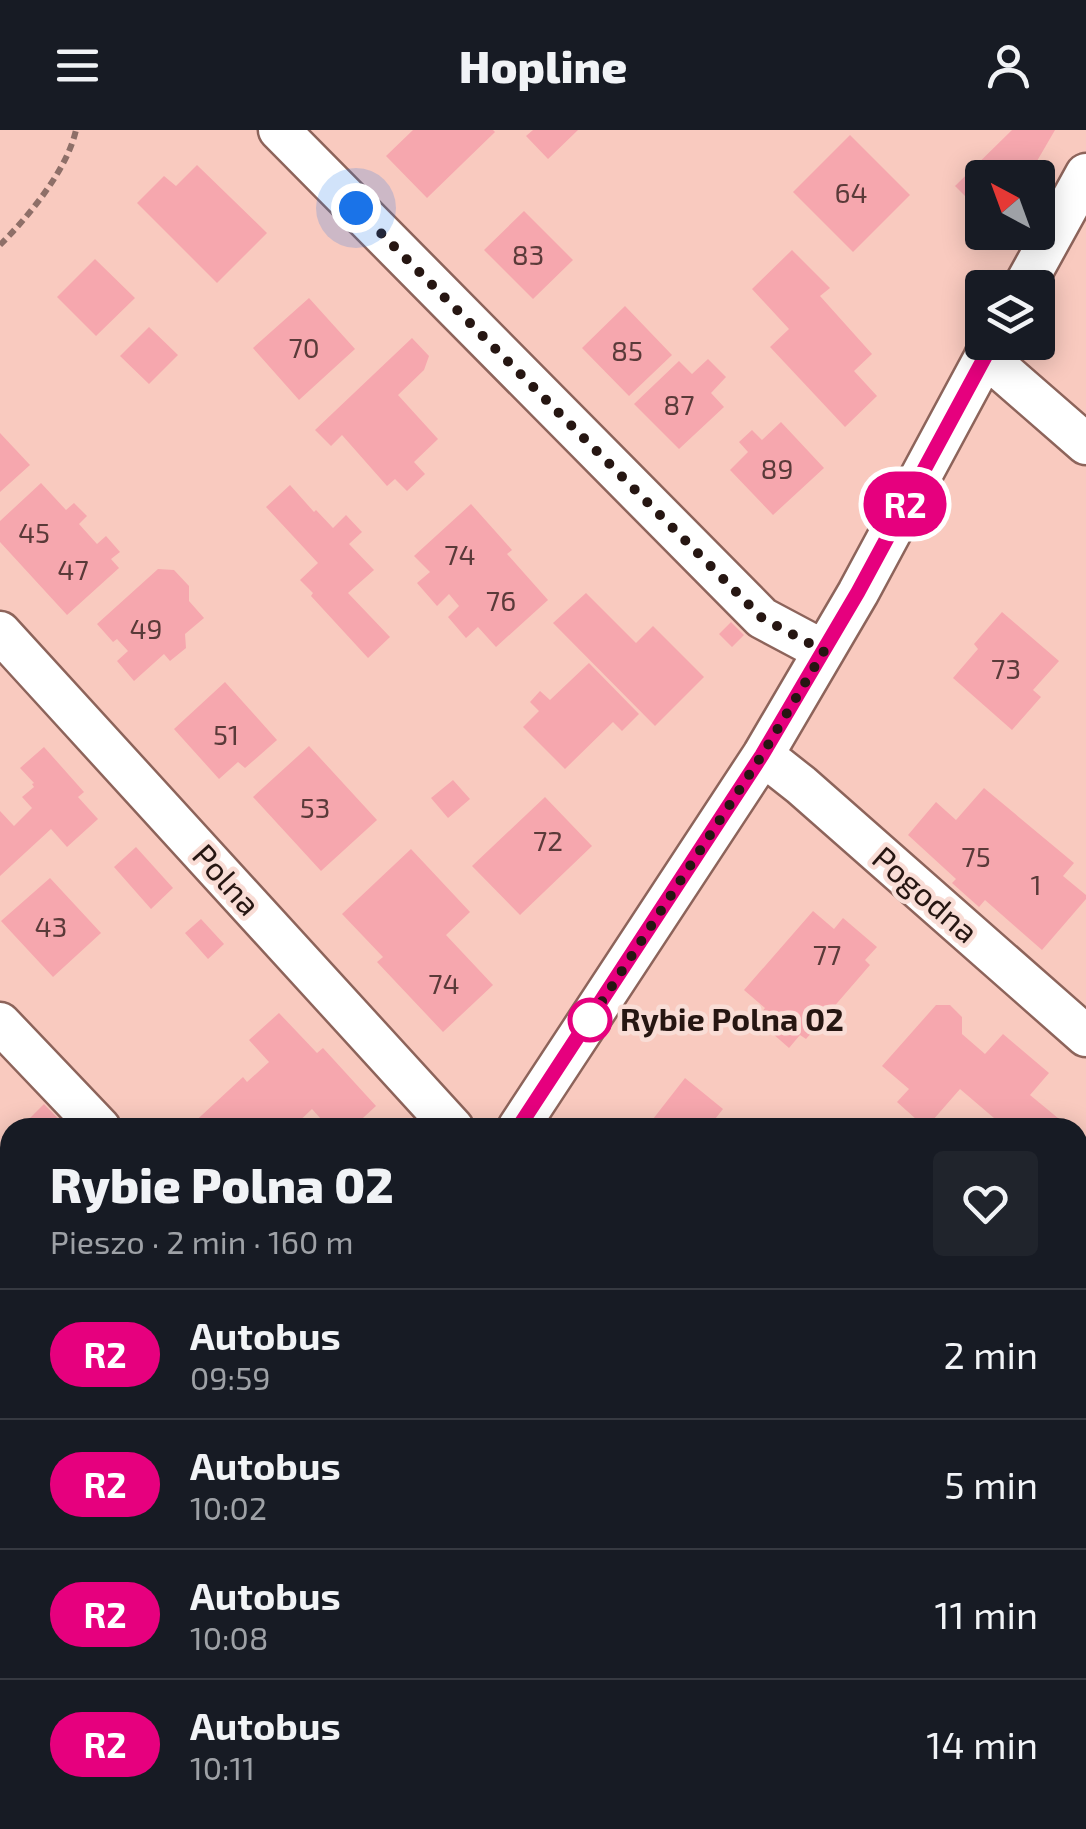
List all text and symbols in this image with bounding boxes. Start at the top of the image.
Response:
icon: menu [50,38,105,93]
text: Hopline [459,38,627,92]
icon: person [981,38,1036,93]
north arrow [965,160,1055,250]
map controls [965,160,1055,360]
house number: 64 [834,175,868,209]
your location [331,183,381,233]
house number: 83 [512,237,544,271]
button: layers [965,270,1055,360]
house number: 70 [288,330,320,364]
house number: 85 [611,333,643,367]
house number: 87 [663,387,695,421]
house number: 89 [760,451,794,485]
line badge: R2 [860,472,950,536]
text: R2 [884,483,926,525]
house number: 45 [18,515,50,549]
house number: 74 [444,537,476,571]
house number: 47 [57,552,89,586]
house number: 76 [486,583,516,617]
house number: 49 [129,611,163,645]
house number: 73 [991,651,1021,685]
house number: 51 [213,717,239,751]
house number: 53 [300,790,330,824]
house number: 72 [533,823,563,857]
street label: Polna [186,835,269,922]
street label: Pogodna [866,837,987,950]
house number: 75 [961,839,991,873]
house number: 1 [1030,867,1042,901]
house number: 43 [35,909,67,943]
house number: 77 [813,937,841,971]
house number: 74 [428,966,460,1000]
marker: Rybie Polna 02 [569,999,611,1041]
place label: Rybie Polna 02 [620,999,844,1038]
button: heart [933,1151,1038,1256]
text: Rybie Polna 02 [50,1155,394,1213]
text: Pieszo · 2 min · 160 m [50,1222,354,1260]
text: Autobus [190,1312,341,1358]
text: 2 min [943,1331,1038,1377]
text: R2 [84,1333,126,1375]
text: 09:59 [190,1358,271,1396]
text: Autobus [190,1442,341,1488]
text: 5 min [944,1461,1038,1507]
text: R2 [84,1463,126,1505]
text: 10:02 [190,1488,267,1526]
text: Autobus [190,1572,341,1618]
text: 11 min [934,1591,1038,1637]
text: R2 [84,1593,126,1635]
text: 10:08 [190,1618,268,1656]
text: Autobus [190,1702,341,1748]
text: 14 min [926,1721,1038,1767]
text: R2 [84,1723,126,1765]
text: 10:11 [190,1748,255,1786]

